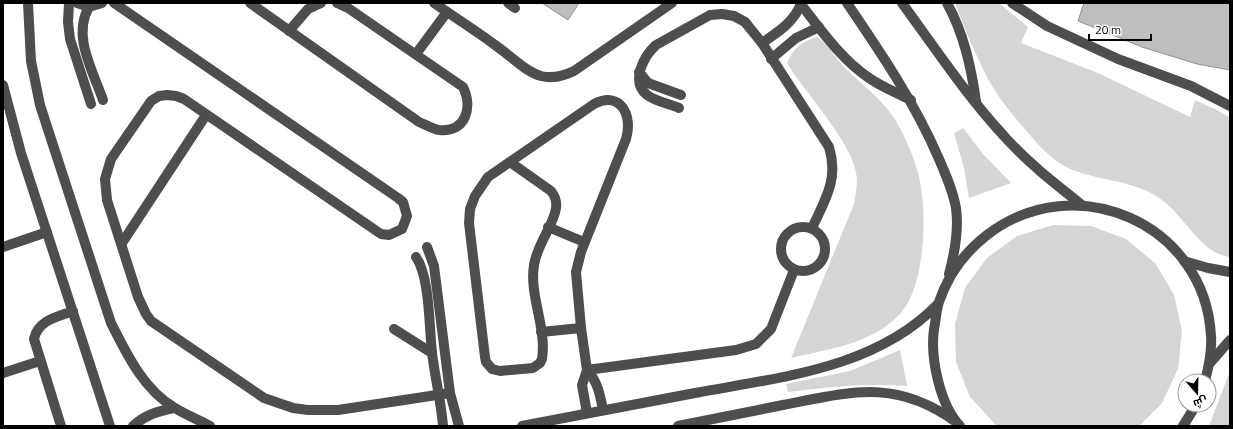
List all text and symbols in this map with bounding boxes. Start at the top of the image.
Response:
scale bar [1089,16,1151,42]
text: 20 m [1095,20,1121,39]
north arrow [1177,373,1217,413]
text: ش [1191,392,1210,412]

